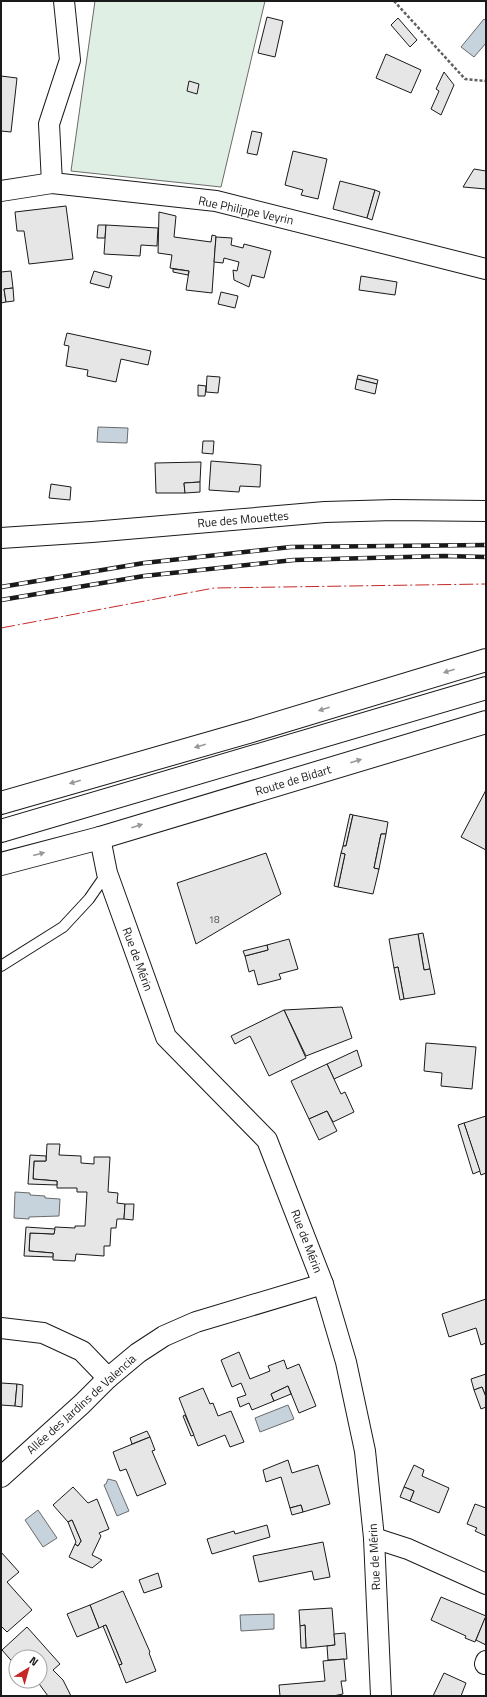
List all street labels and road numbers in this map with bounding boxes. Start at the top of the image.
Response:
street label: Rue Philippe Veyrin [197,191,295,229]
street label: Rue des Mouettes [196,505,290,532]
street label: Route de Bidart [253,759,334,801]
street label: Rue de Mérin [118,924,158,994]
street label: Rue de Mérin [286,1206,328,1276]
street label: Allée des Jardins de Valencia [22,1349,140,1459]
street label: Rue de Mérin [363,1523,385,1591]

